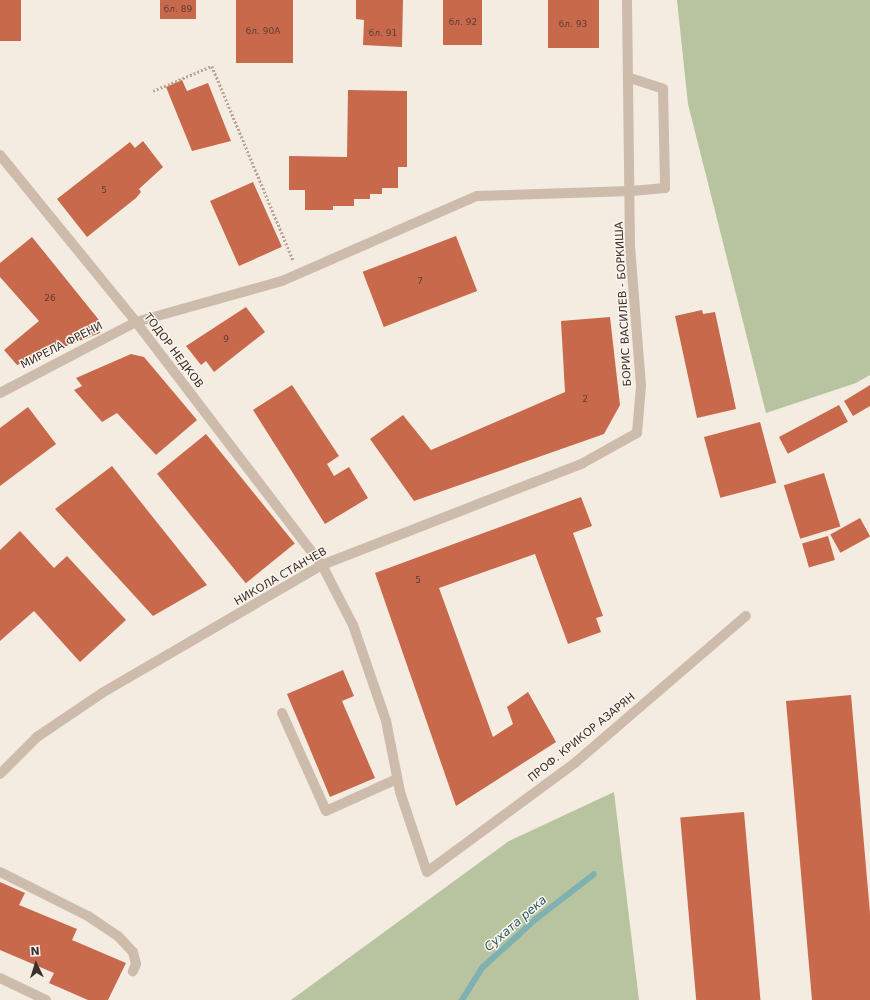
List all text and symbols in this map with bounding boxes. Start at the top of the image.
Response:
house number: бл. 89 [164,4,192,14]
house number: бл. 92 [449,17,477,27]
house number: бл. 93 [559,19,587,29]
house number: бл. 90A [246,26,280,36]
house number: бл. 91 [369,28,397,38]
house number: 5 [101,185,107,195]
street label: БОРИС ВАСИЛЕВ - БОРКИША [613,221,635,387]
house number: 7 [417,276,423,286]
house number: 26 [44,293,56,303]
street label: ТОДОР НЕДКОВ [140,311,206,391]
street label: МИРЕЛА ФРЕНИ [19,320,105,372]
house number: 9 [223,334,229,344]
house number: 2 [582,394,588,404]
street label: НИКОЛА СТАНЧЕВ [232,545,330,609]
house number: 5 [415,575,421,585]
street label: ПРОФ. КРИКОР АЗАРЯН [526,691,638,785]
water label: Сухата река [482,893,550,955]
north arrow [16,944,56,984]
text: N [30,945,40,958]

